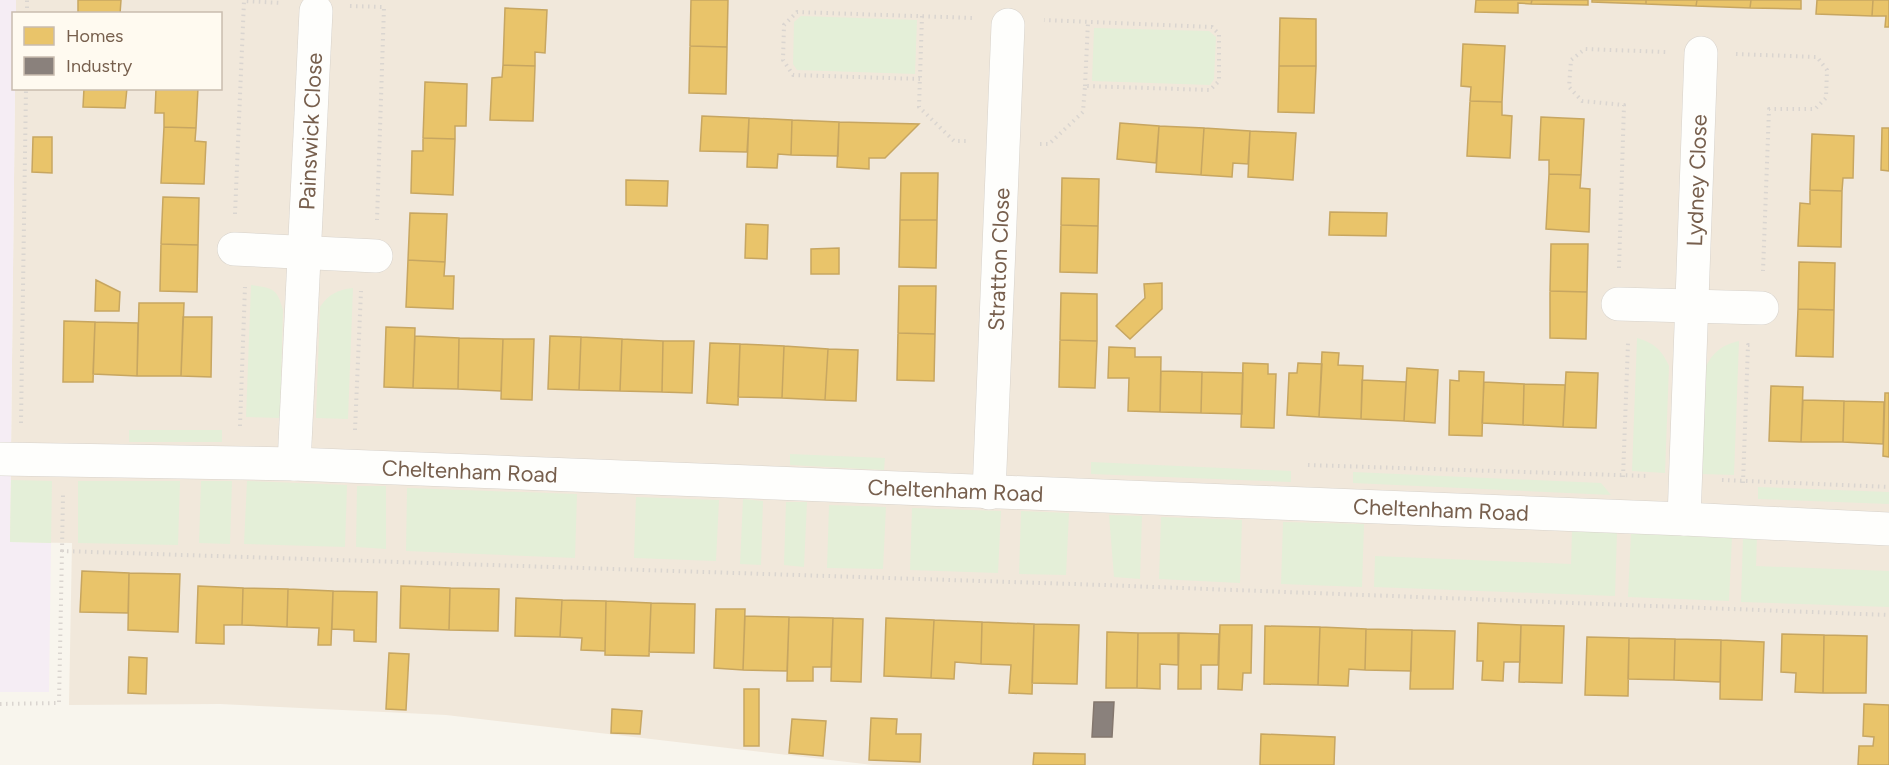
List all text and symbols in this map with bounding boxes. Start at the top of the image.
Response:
legend [12,12,222,90]
text: Homes [66,25,124,47]
street label: Painswick Close [293,52,327,211]
text: Industry [66,55,133,77]
street label: Lydney Close [1680,114,1712,247]
street label: Stratton Close [982,187,1015,331]
street label: Cheltenham Road [381,454,558,488]
street label: Cheltenham Road [867,473,1044,507]
street label: Cheltenham Road [1353,492,1530,526]

